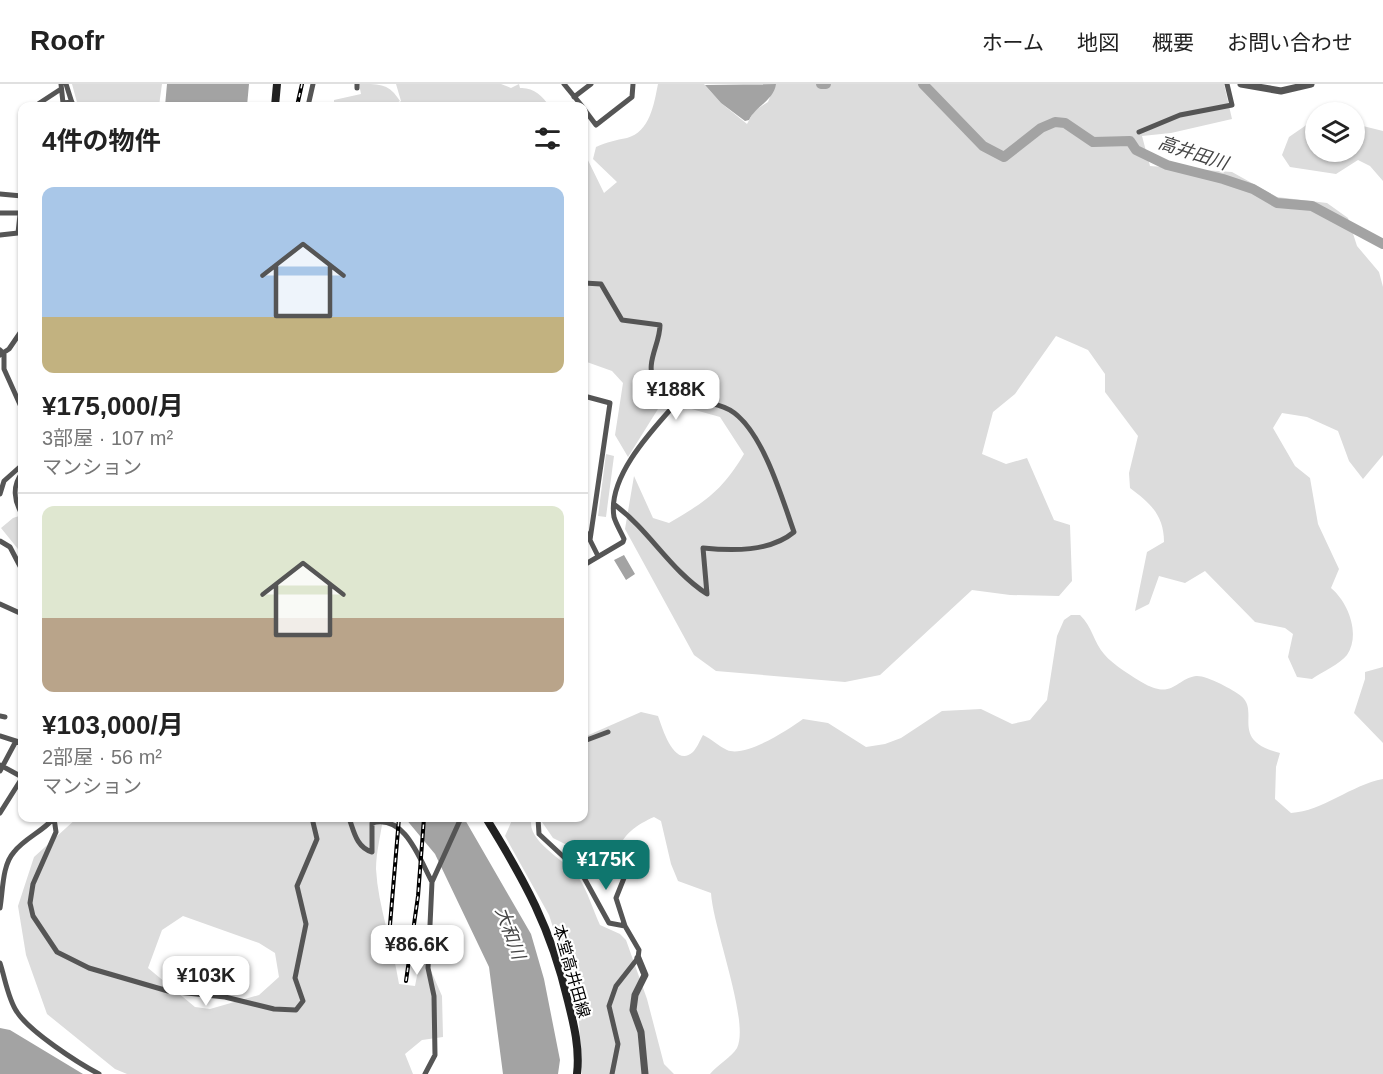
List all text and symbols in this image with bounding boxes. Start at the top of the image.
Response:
text: Roofr [30,25,105,56]
text: ホーム [982,31,1044,54]
text: 地図 [1077,31,1119,54]
text: 概要 [1152,31,1194,54]
text: お問い合わせ [1227,31,1353,54]
map controls [1305,102,1365,162]
button: layers [1305,102,1365,162]
icon: filters [531,122,564,155]
text: 4件の物件 [42,126,160,156]
water label: 高井田川 [1156,132,1232,174]
icon: home [249,226,357,334]
pin: ¥188K [634,370,718,421]
text: ¥188K [647,378,705,400]
text: ¥175,000/月 [42,391,184,421]
text: 3部屋 · 107 m² [42,427,173,449]
text: マンション [42,456,142,478]
icon: home [249,545,357,653]
text: ¥103,000/月 [42,710,184,740]
text: 2部屋 · 56 m² [42,746,162,768]
text: マンション [42,775,142,797]
pin: ¥175K [564,840,648,891]
text: ¥175K [577,848,635,870]
water label: 大和川 [491,904,529,964]
street label: 本堂高井田線 [550,923,593,1020]
pin: ¥86.6K [368,925,466,976]
text: ¥86.6K [385,933,449,955]
pin: ¥103K [164,956,248,1007]
text: ¥103K [177,964,235,986]

